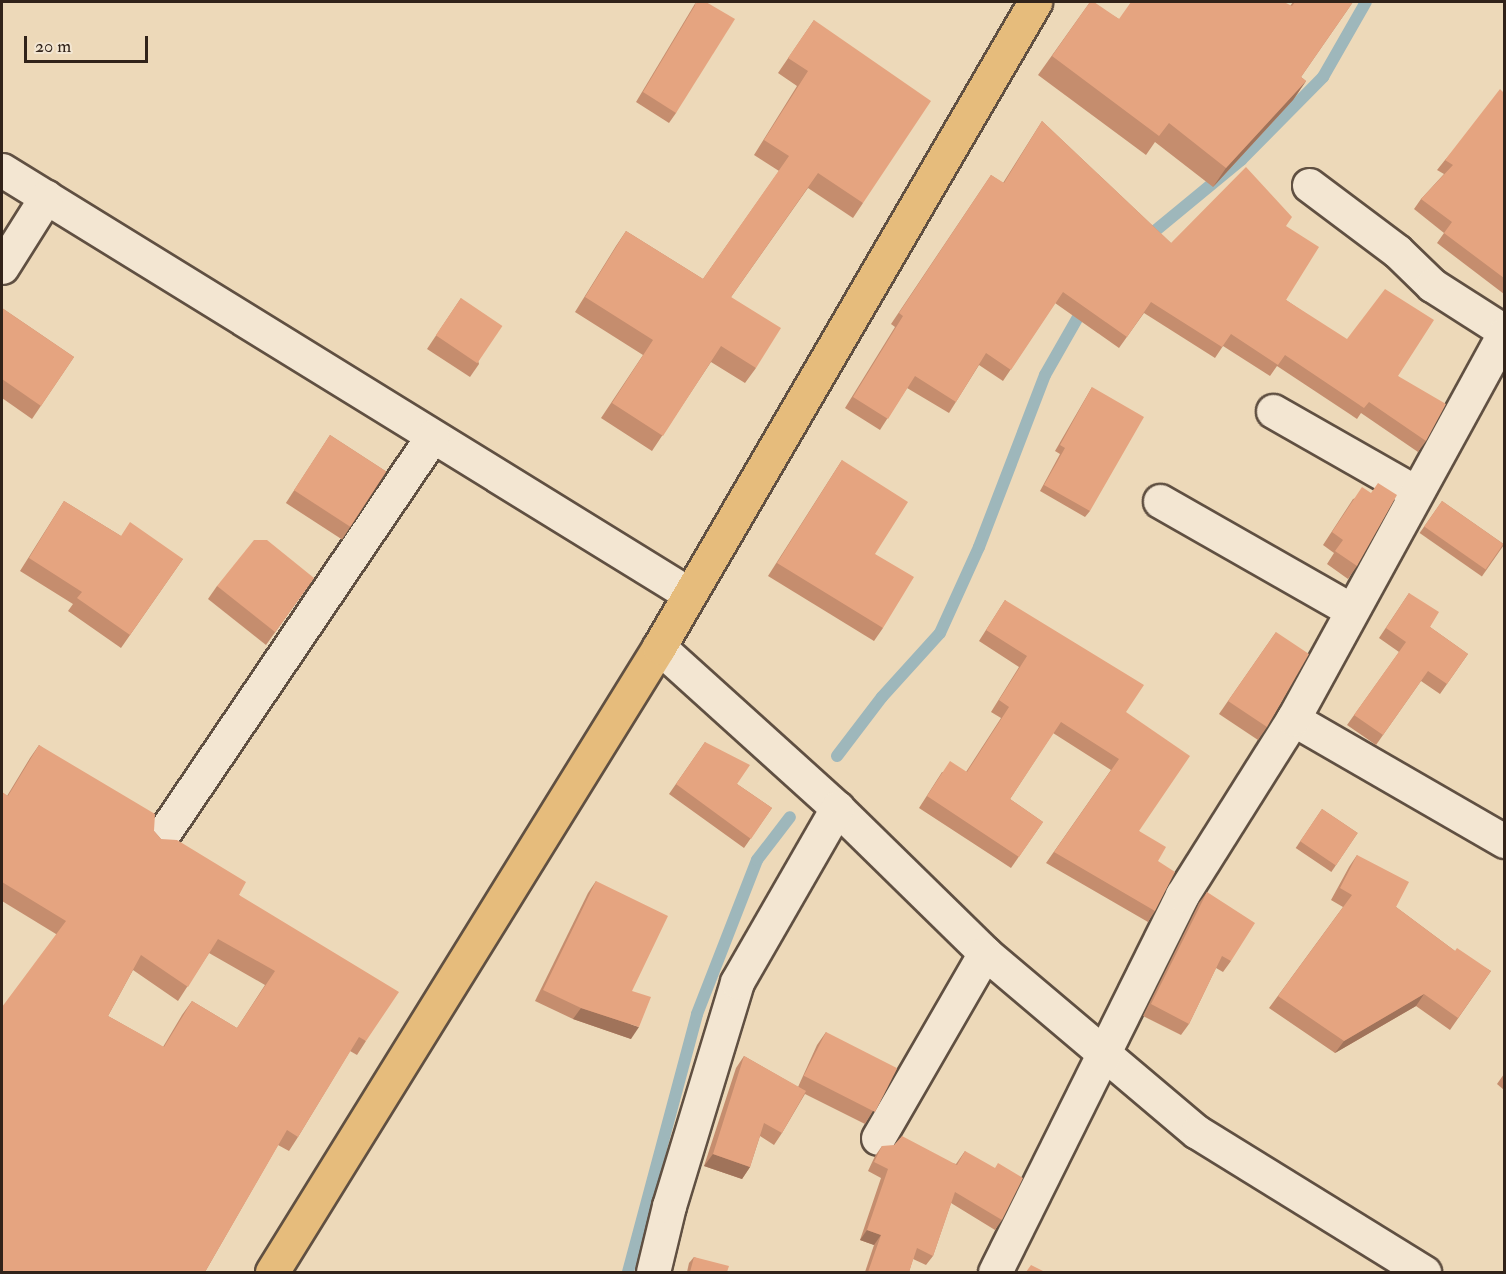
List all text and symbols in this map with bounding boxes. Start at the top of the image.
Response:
scale bar [27,24,152,62]
text: 20 m [35,35,71,58]

